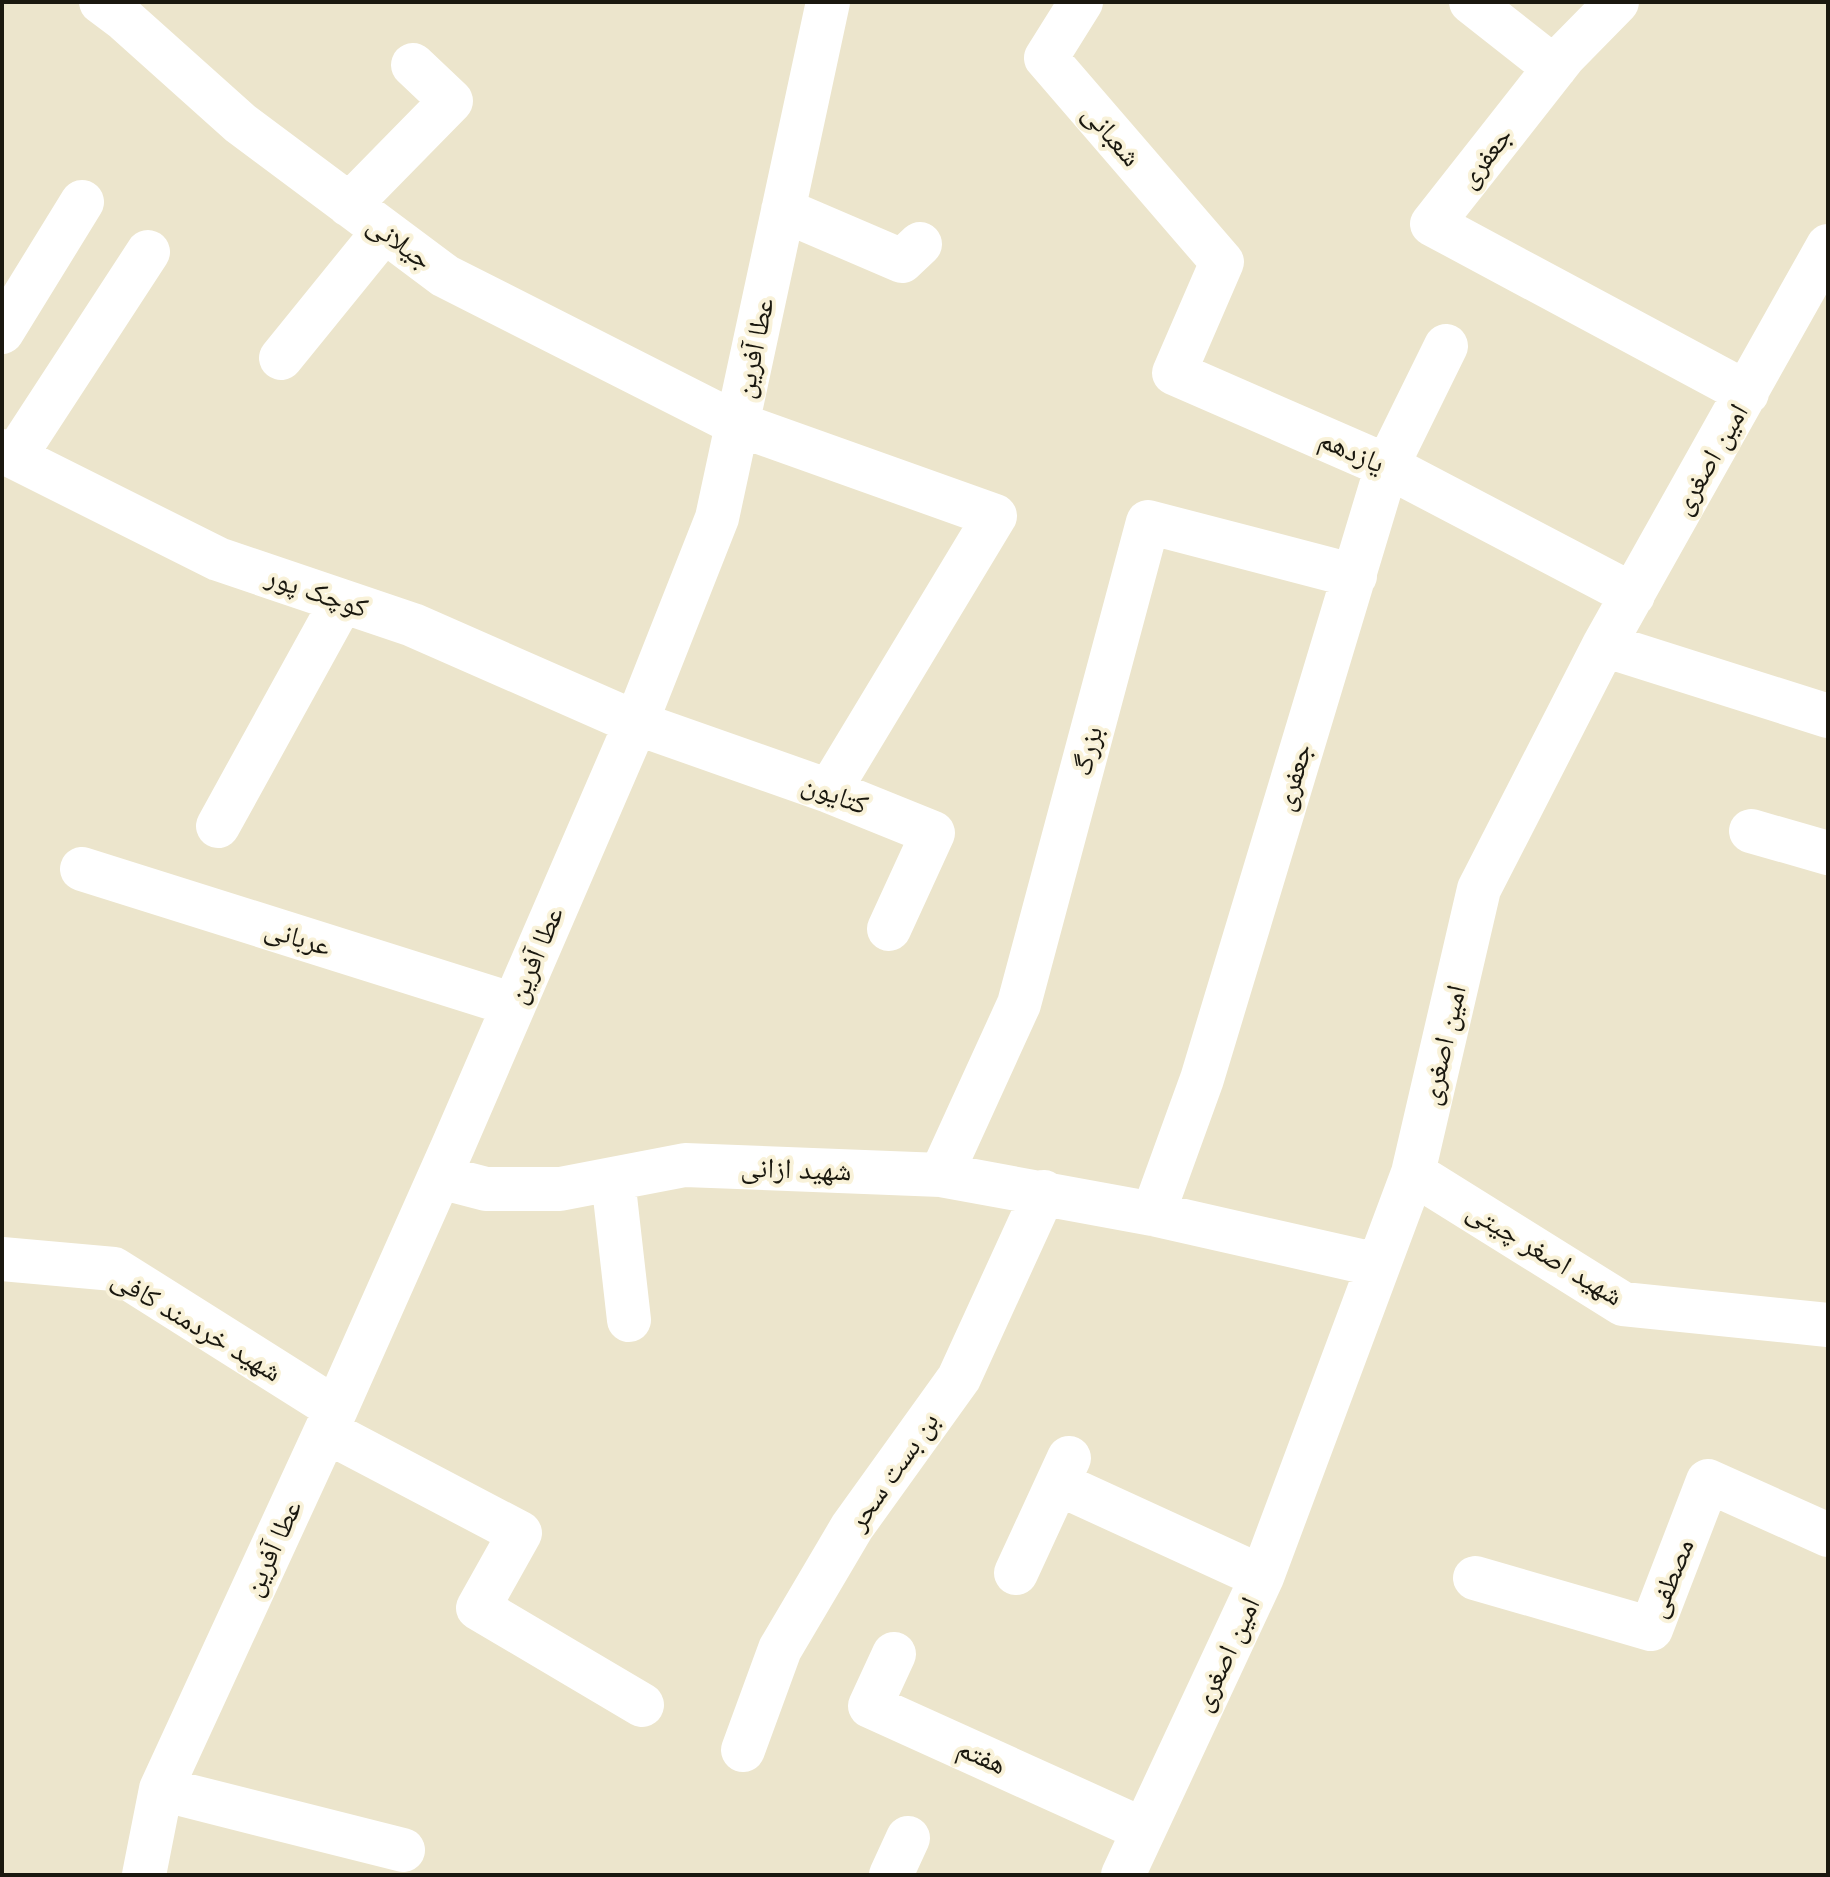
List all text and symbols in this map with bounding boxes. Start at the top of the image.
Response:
street label: شعبانی [1075,97,1148,174]
street label: جعفری [1451,120,1519,194]
street label: جیلانی [361,208,439,277]
street label: عطا آفرین [727,295,782,402]
street label: امین اصغری [1665,398,1756,521]
street label: یازدهم [1313,422,1390,482]
street label: کوچک پور [261,559,372,625]
street label: بزرگ [1065,723,1109,779]
street label: جعفری [1267,739,1319,815]
street label: کتایون [797,766,873,822]
street label: عطا آفرین [500,902,571,1009]
street label: عربانی [261,911,335,964]
street label: امین اصغری [1413,982,1474,1108]
street label: شهید ازانی [740,1151,852,1188]
street label: شهید اصغر چیتی [1461,1194,1629,1313]
street label: شهید خردمند کافی [106,1261,288,1389]
street label: بن بست سحر [840,1406,946,1538]
street label: عطا آفرین [235,1495,309,1602]
street label: مصطفی [1639,1534,1702,1623]
street label: امین اصغری [1185,1592,1268,1717]
street label: هفتم [952,1731,1012,1783]

